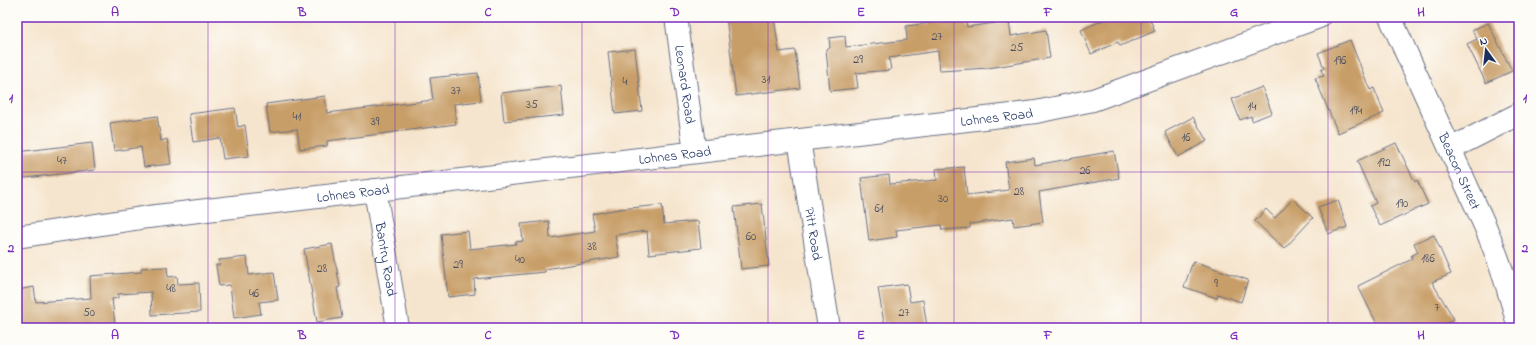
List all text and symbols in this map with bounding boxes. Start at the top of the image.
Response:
text: A [111,3,119,22]
text: B [297,3,307,22]
text: C [484,3,492,22]
text: D [669,3,680,22]
text: E [857,3,865,22]
text: F [1043,3,1053,22]
text: G [1230,3,1238,22]
text: H [1417,3,1425,22]
house number: 27 [932,28,943,46]
north arrow [1466,30,1506,70]
text: N [1478,33,1489,50]
house number: 25 [1011,39,1024,57]
street label: Leonard Road [668,44,700,125]
house number: 29 [853,51,863,69]
house number: 196 [1334,52,1347,70]
house number: 31 [762,71,771,89]
house number: 4 [623,73,628,91]
house number: 37 [451,82,461,100]
text: 1 [9,89,14,108]
text: 1 [1523,89,1528,108]
house number: 35 [526,96,538,114]
house number: 14 [1248,98,1256,116]
house number: 194 [1350,102,1362,120]
street label: Lohnes Road [959,103,1034,133]
house number: 41 [293,108,302,126]
house number: 39 [371,113,380,131]
house number: 16 [1181,129,1191,147]
street label: Beacon Street [1432,129,1485,214]
street label: Lohnes Road [638,141,713,171]
house number: 47 [57,152,67,170]
house number: 192 [1377,154,1391,172]
house number: 26 [1079,162,1091,180]
street label: Lohnes Road [316,180,391,209]
house number: 28 [1014,183,1025,201]
house number: 30 [938,190,948,208]
house number: 190 [1396,195,1408,213]
house number: 61 [874,200,884,218]
street label: Pitt Road [798,206,827,262]
street label: Bantry Road [368,220,402,298]
house number: 60 [746,228,756,246]
house number: 38 [587,238,597,256]
text: 2 [7,239,15,258]
text: 2 [1521,239,1529,258]
house number: 186 [1421,250,1436,268]
house number: 40 [515,251,525,269]
house number: 29 [453,256,463,274]
house number: 28 [317,260,328,278]
house number: 9 [1214,275,1218,293]
house number: 48 [166,280,176,298]
house number: 46 [249,285,260,303]
house number: 7 [1435,299,1440,317]
house number: 50 [83,304,95,322]
house number: 27 [899,304,910,322]
text: A [111,326,119,345]
text: B [297,326,307,345]
text: C [484,326,492,345]
text: D [669,326,680,345]
text: E [857,326,865,345]
text: F [1043,326,1053,345]
text: G [1230,326,1238,345]
text: H [1417,326,1425,345]

